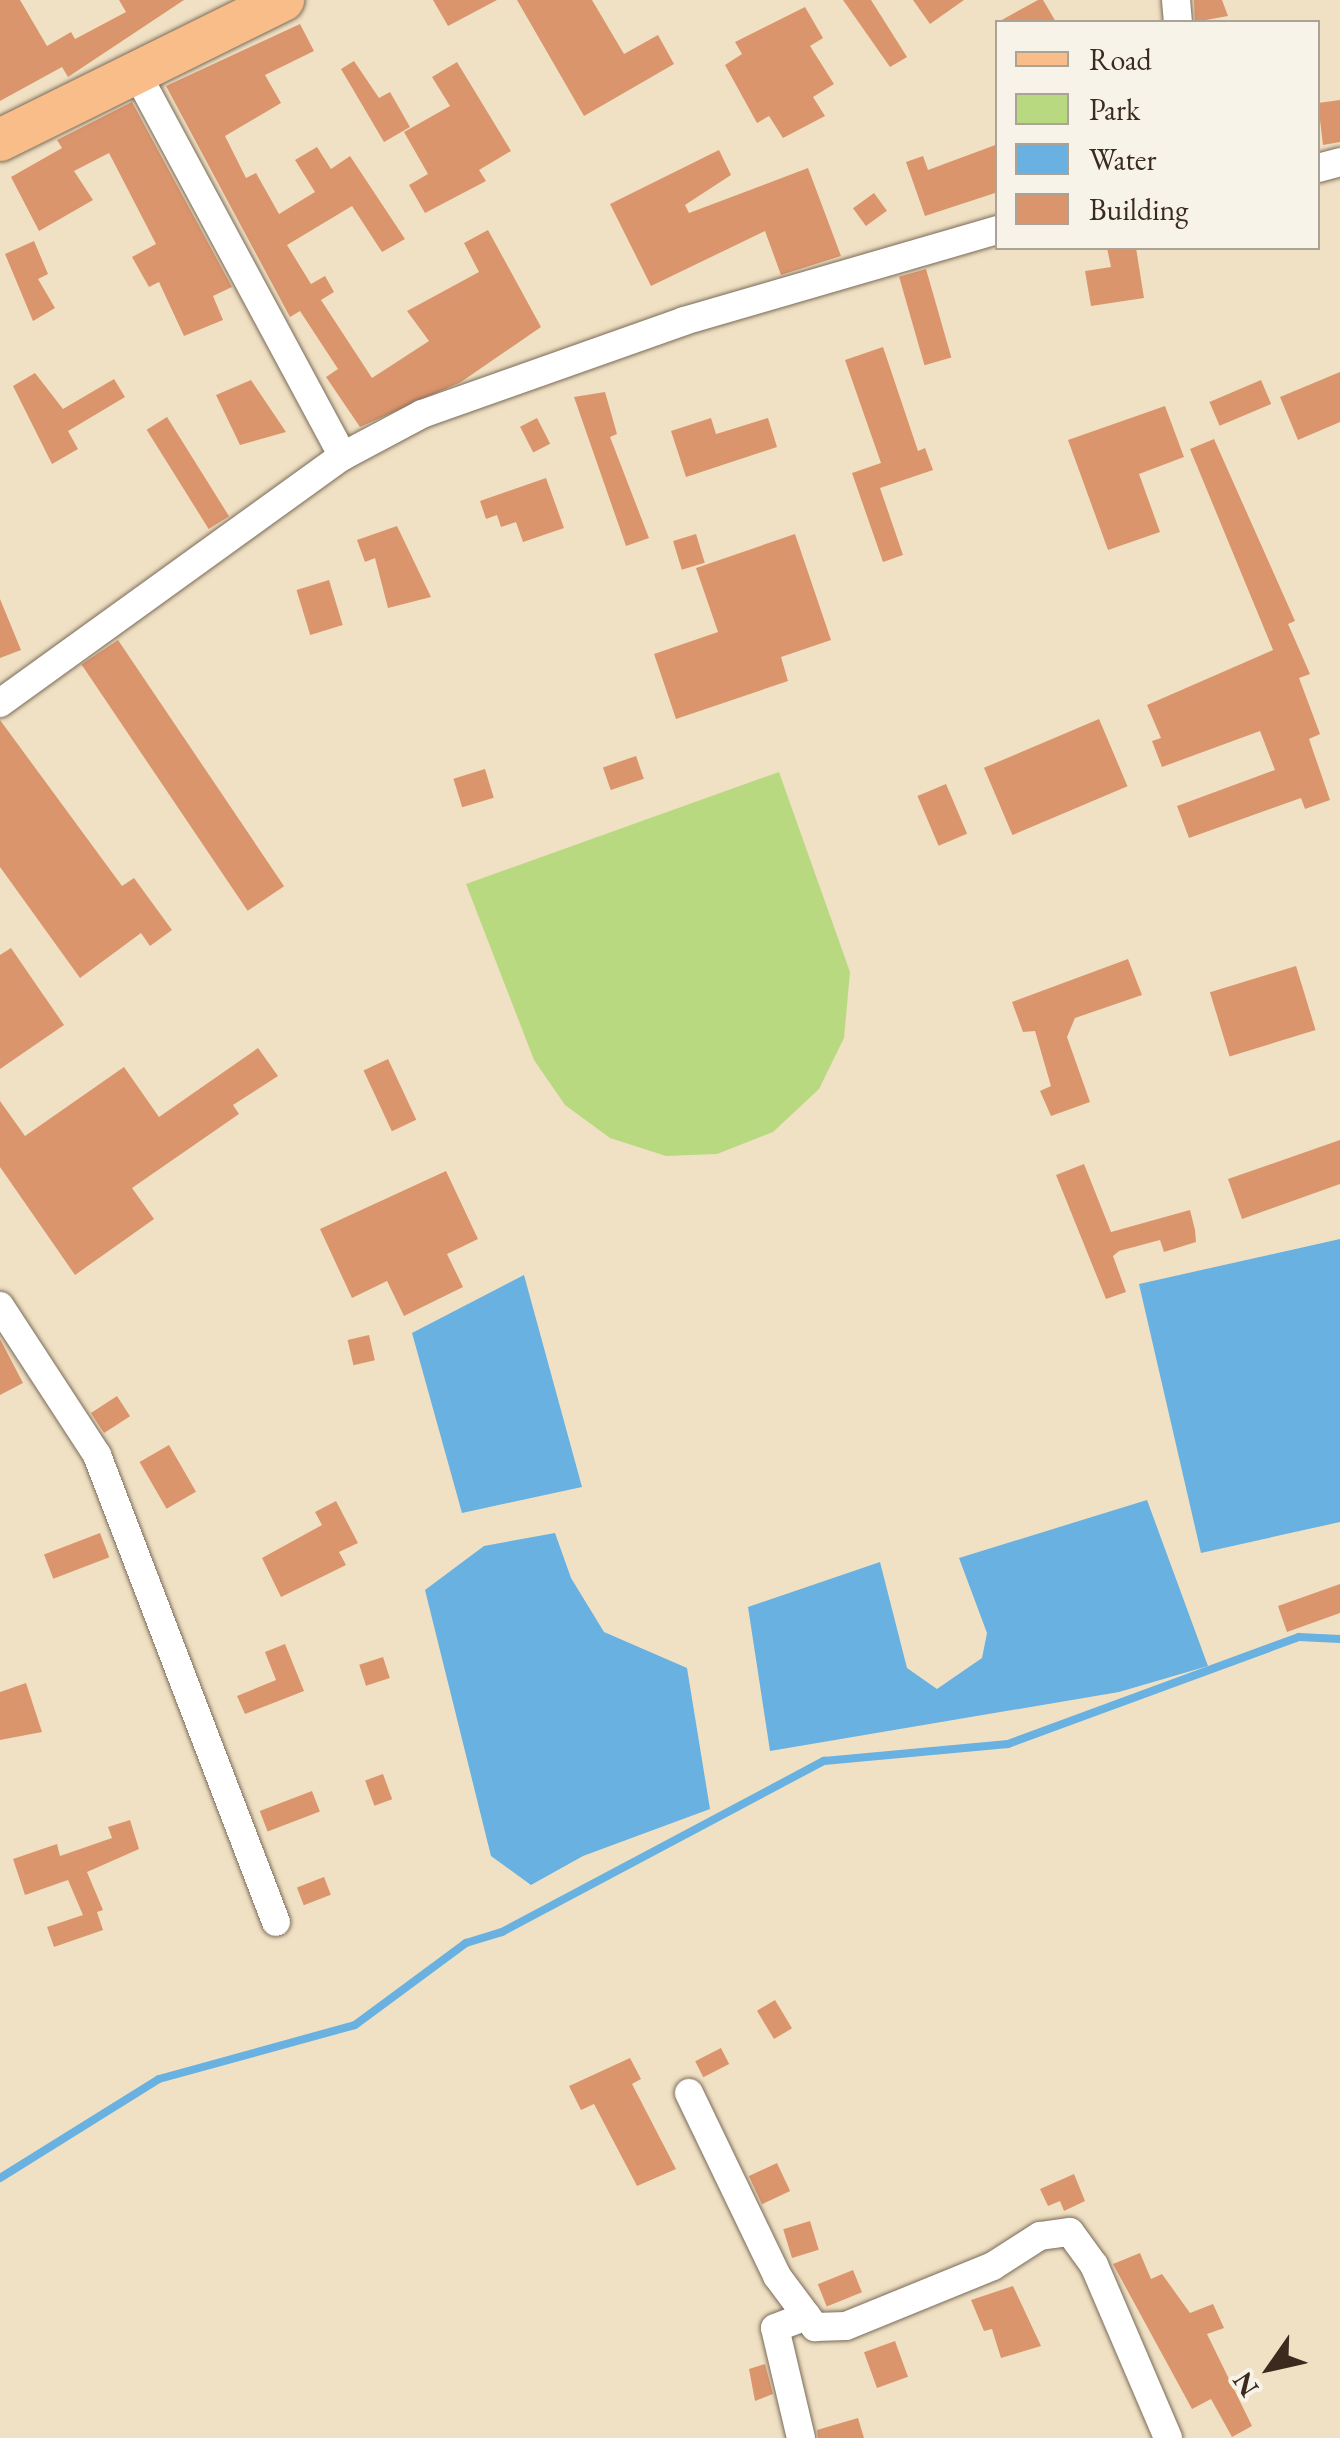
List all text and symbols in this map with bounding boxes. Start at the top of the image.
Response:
legend [995,20,1320,250]
text: Road [1089,40,1152,79]
text: Park [1089,90,1140,129]
text: Water [1089,140,1157,179]
text: Building [1089,190,1188,229]
north arrow [1220,2318,1320,2418]
text: N [1224,2365,1266,2404]

